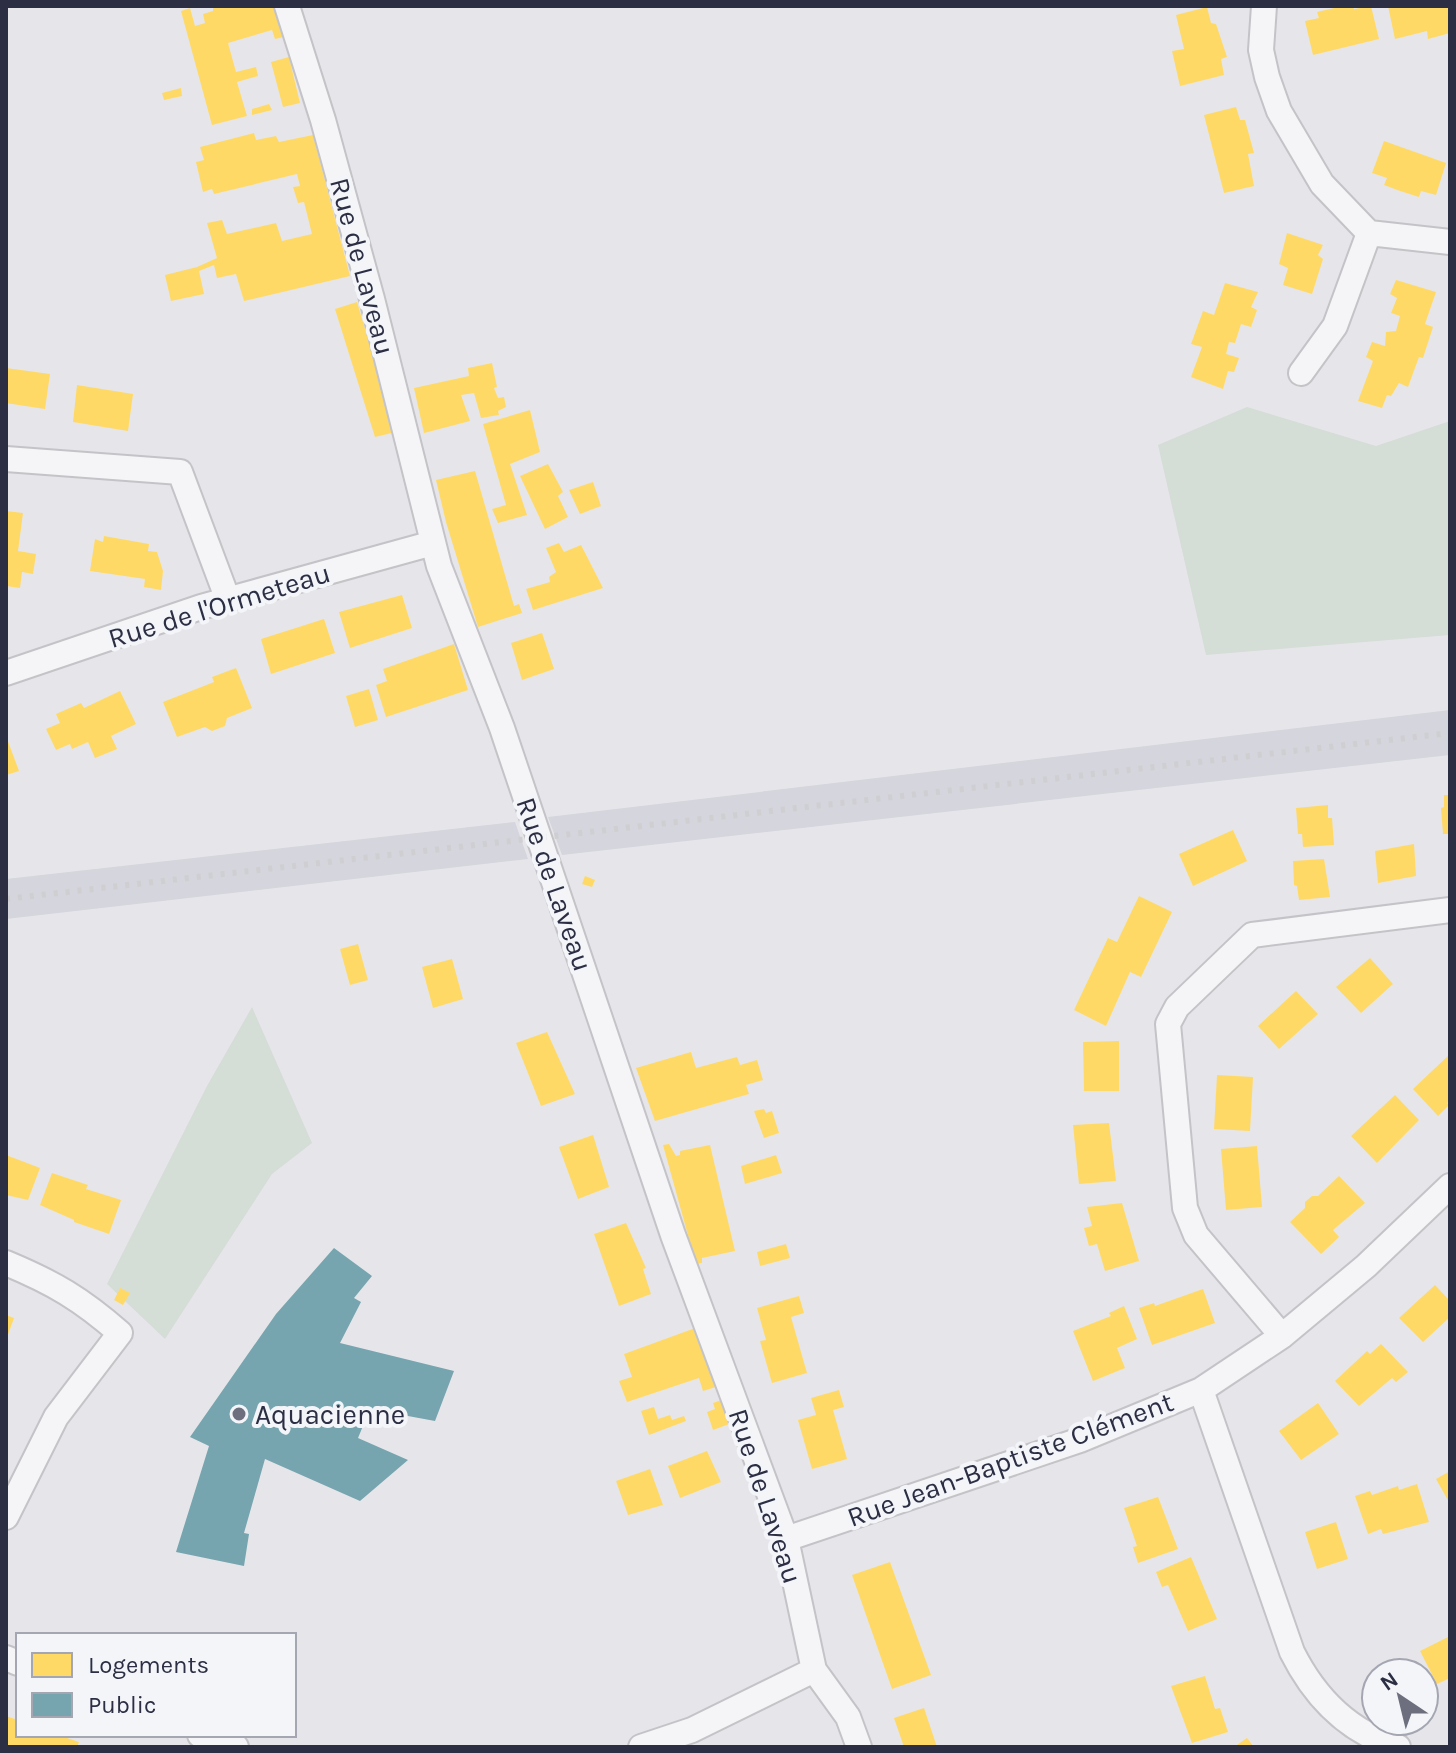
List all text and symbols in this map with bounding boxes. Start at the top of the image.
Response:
street label: Rue de Laveau [323,174,402,358]
street label: Rue de l'Ormeteau [104,556,334,655]
street label: Rue de Laveau [509,793,600,976]
street label: Rue Jean-Baptiste Clément [843,1385,1178,1534]
place label: Aquacienne [255,1398,405,1431]
street label: Rue de Laveau [722,1404,809,1588]
marker: Aquacienne [230,1405,248,1423]
legend [16,1633,296,1737]
text: Logements [88,1651,209,1679]
north arrow [1360,1657,1440,1737]
text: N [1375,1666,1403,1697]
text: Public [88,1691,156,1719]

